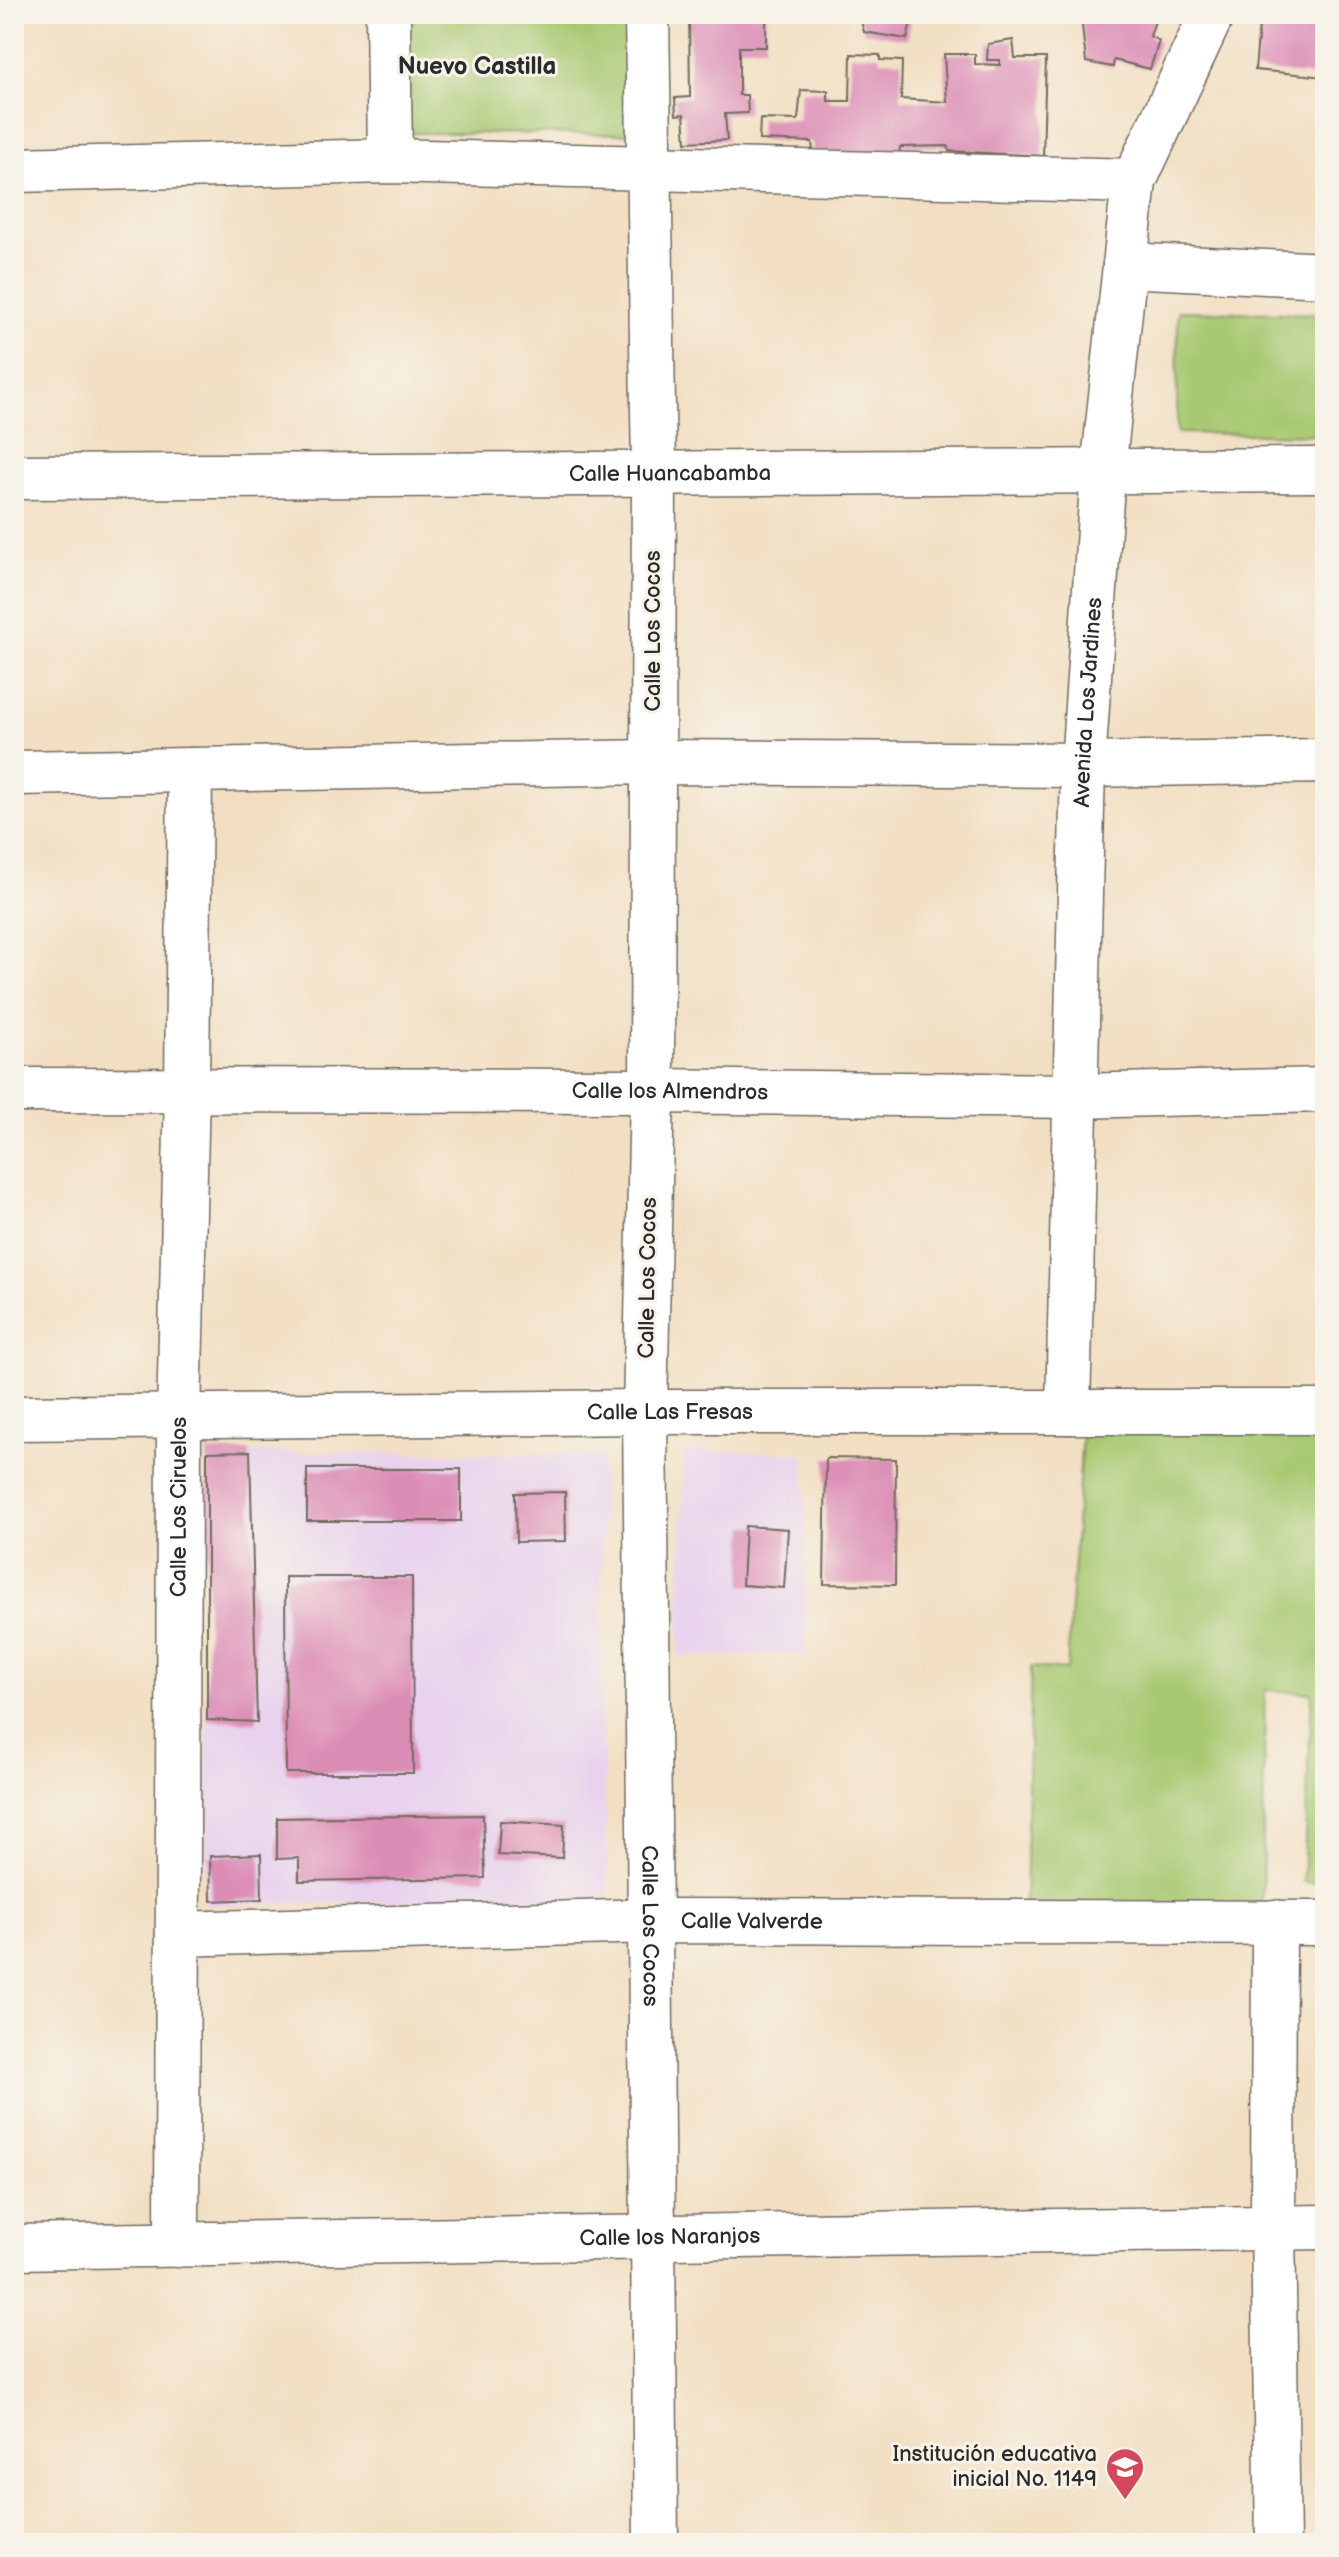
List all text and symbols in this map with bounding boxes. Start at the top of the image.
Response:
district label: Nuevo Castilla [398,52,556,81]
street label: Calle Huancabamba [569,459,771,488]
street label: Calle Los Cocos [640,550,667,712]
street label: Avenida Los Jardines [1069,596,1108,808]
street label: Calle los Almendros [572,1077,768,1106]
street label: Calle Los Cocos [633,1197,663,1359]
street label: Calle Las Fresas [587,1399,753,1426]
street label: Calle Los Ciruelos [165,1417,193,1597]
street label: Calle Los Cocos [636,1845,664,2007]
street label: Calle Valverde [681,1908,823,1935]
street label: Calle los Naranjos [579,2222,761,2252]
place label: Institución educativa inicial No. 1149 [892,2441,1097,2493]
school or university icon: Institución educativa inicial No. 1149 [1104,2446,1146,2501]

